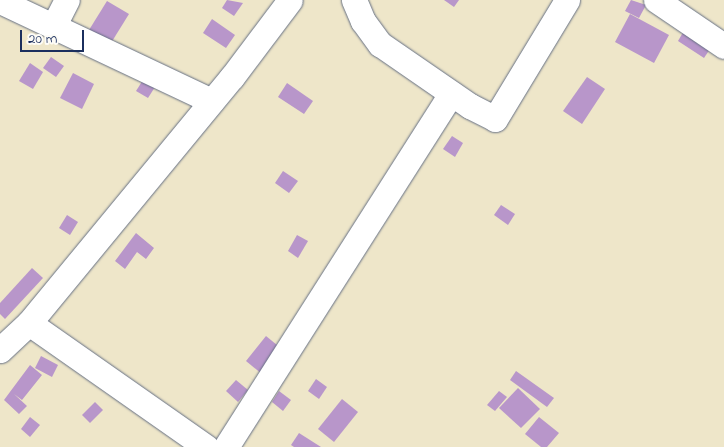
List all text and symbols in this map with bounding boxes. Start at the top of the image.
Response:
scale bar [22,20,86,52]
text: 20 m [28,28,57,50]

